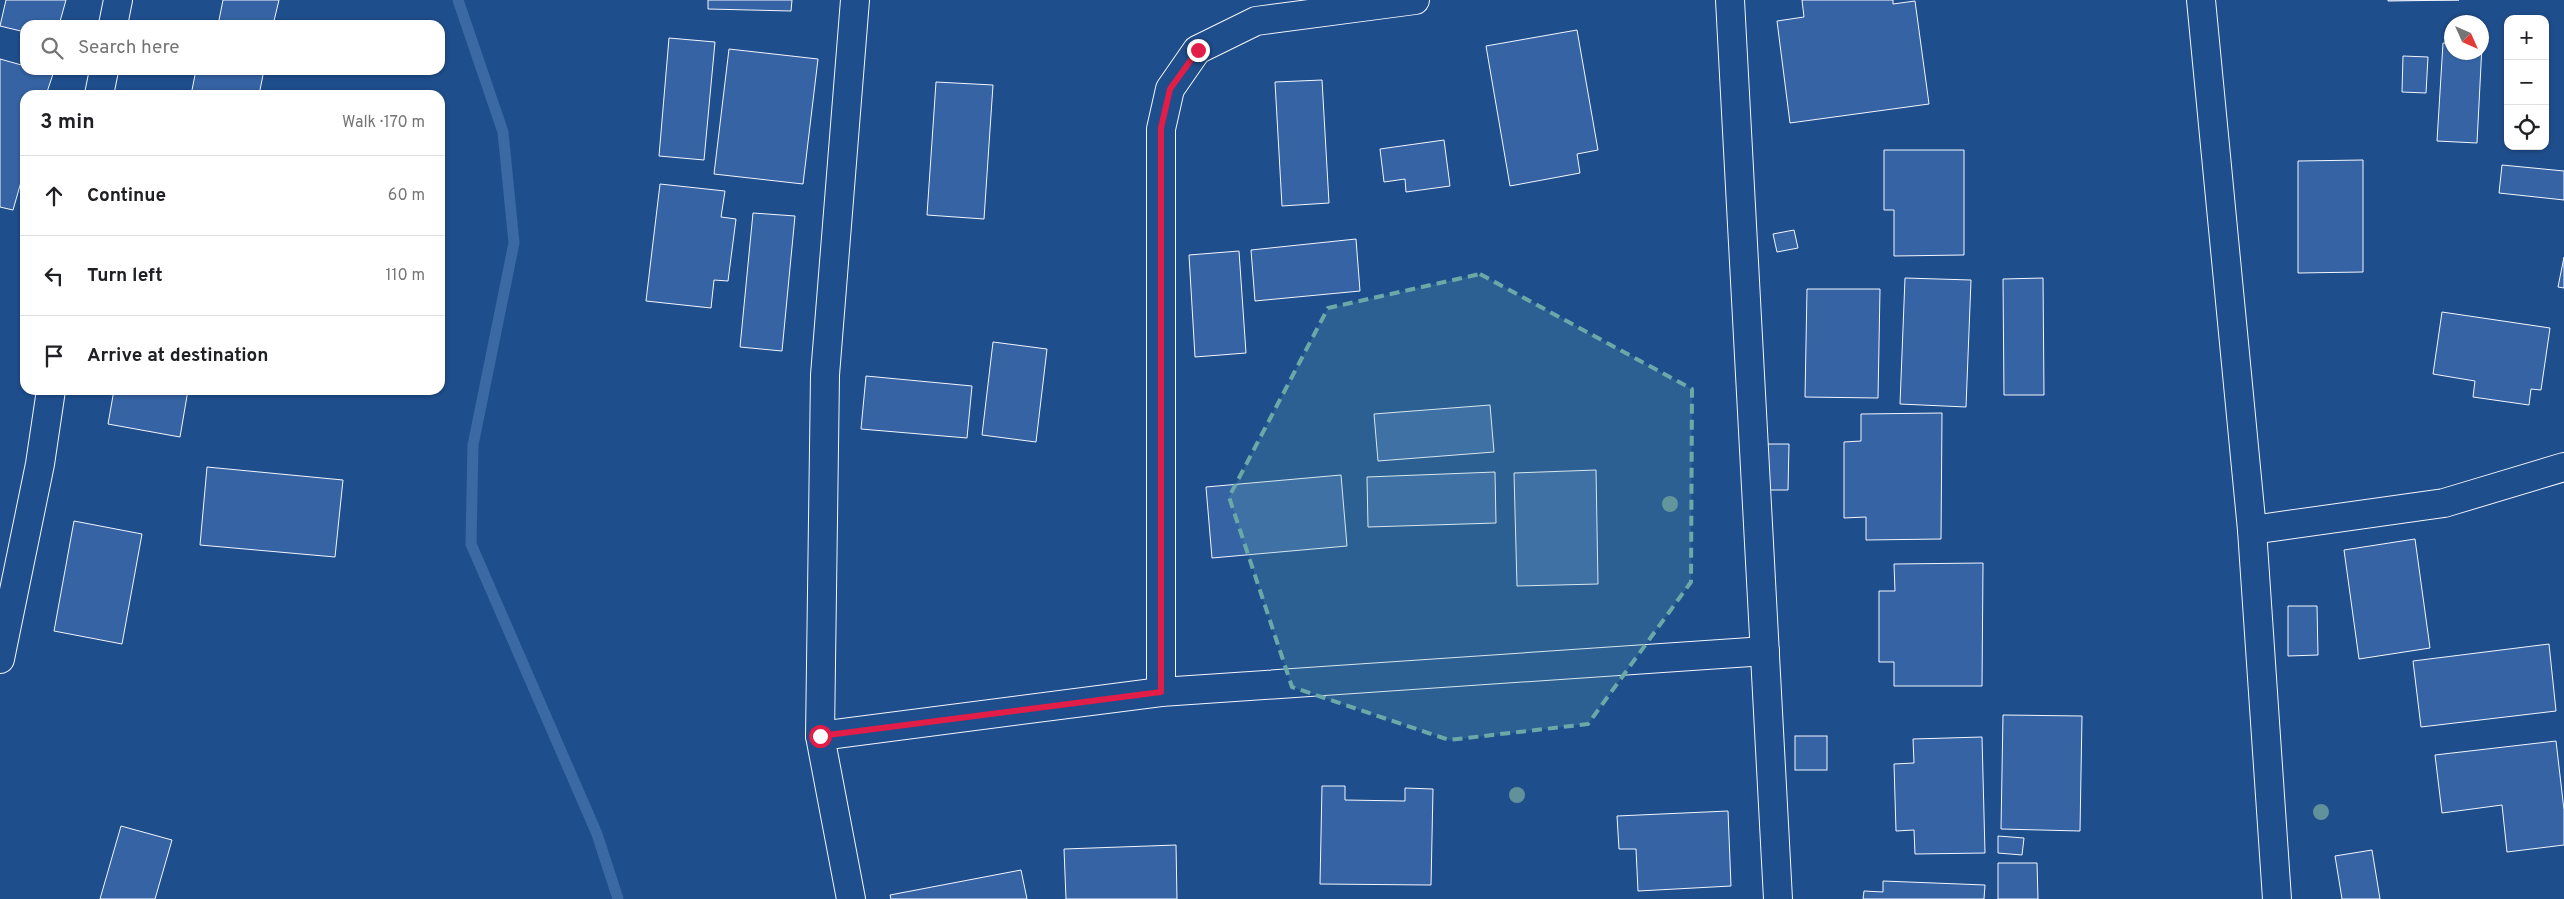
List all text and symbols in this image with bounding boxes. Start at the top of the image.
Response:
north arrow [2444,15,2489,60]
map controls [2504,15,2549,150]
button: + [2504,15,2549,60]
search box [20,20,445,75]
icon: search [38,34,66,62]
text: Search here [78,36,180,60]
route end [1187,39,1210,62]
button: − [2504,60,2549,105]
button: locate [2504,105,2549,150]
text: 3 min [40,109,95,136]
text: Walk · 170 m [342,113,425,133]
icon: ahead [40,182,68,210]
text: Continue [87,184,166,208]
text: 60 m [388,186,425,206]
icon: left [40,262,68,290]
text: Turn left [87,264,163,288]
text: 110 m [385,266,425,286]
icon: arrive [40,342,68,370]
text: Arrive at destination [87,344,268,368]
route start [809,725,832,748]

